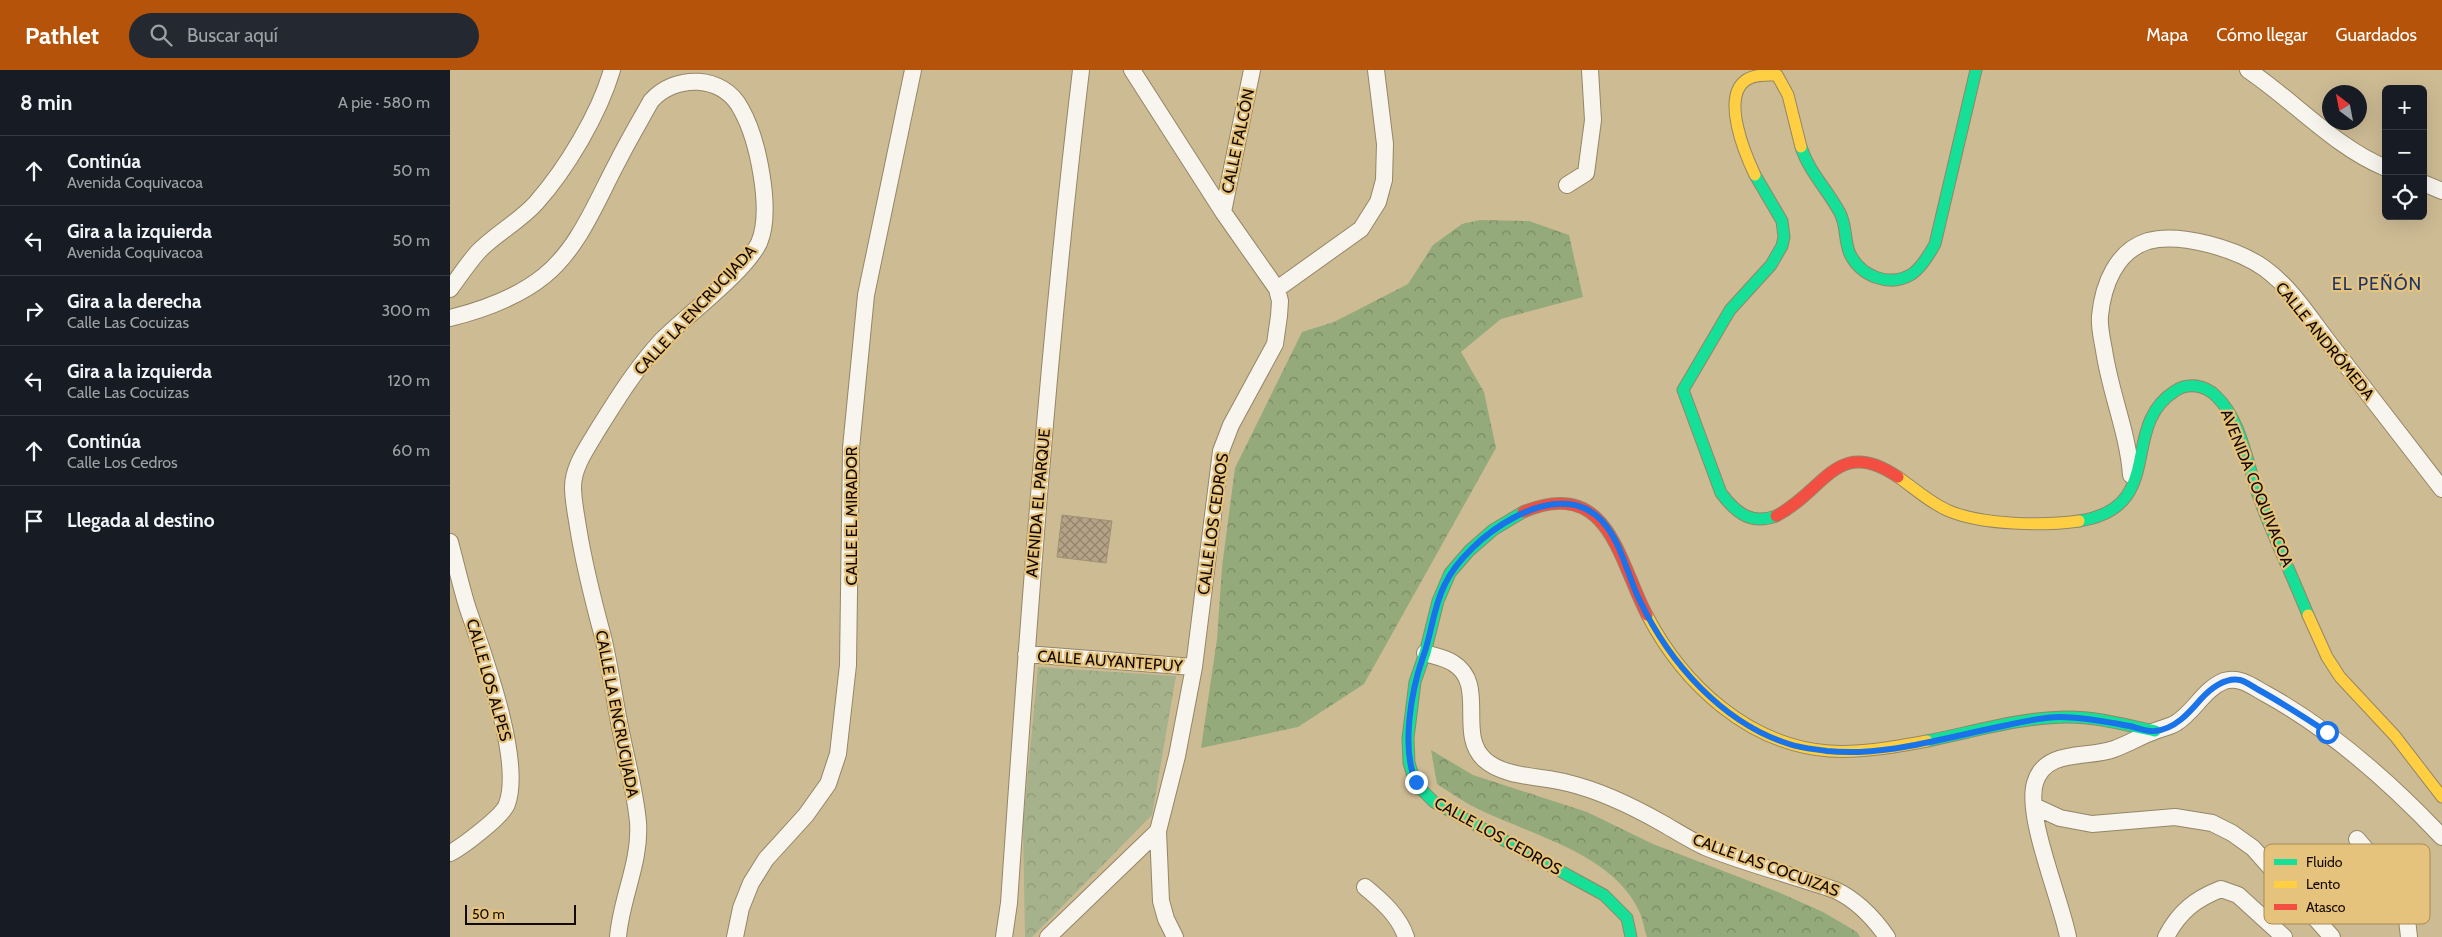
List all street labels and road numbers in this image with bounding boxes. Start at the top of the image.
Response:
street label: CALLE FALCÓN [1218,87,1258,195]
street label: CALLE LA ENCRUCIJADA [630,241,760,379]
street label: CALLE ANDRÓMEDA [2272,278,2378,404]
street label: AVENIDA COQUIVACOA [2217,406,2297,570]
street label: AVENIDA EL PARQUE [1022,428,1054,578]
street label: CALLE EL MIRADOR [842,446,861,585]
street label: CALLE LOS CEDROS [1194,452,1232,596]
street label: CALLE LOS ALPES [462,617,516,743]
street label: CALLE LA ENCRUCIJADA [591,629,643,799]
street label: CALLE AUYANTEPUY [1037,646,1184,676]
street label: CALLE LOS CEDROS [1431,793,1565,879]
street label: CALLE LAS COCUIZAS [1690,830,1842,900]

